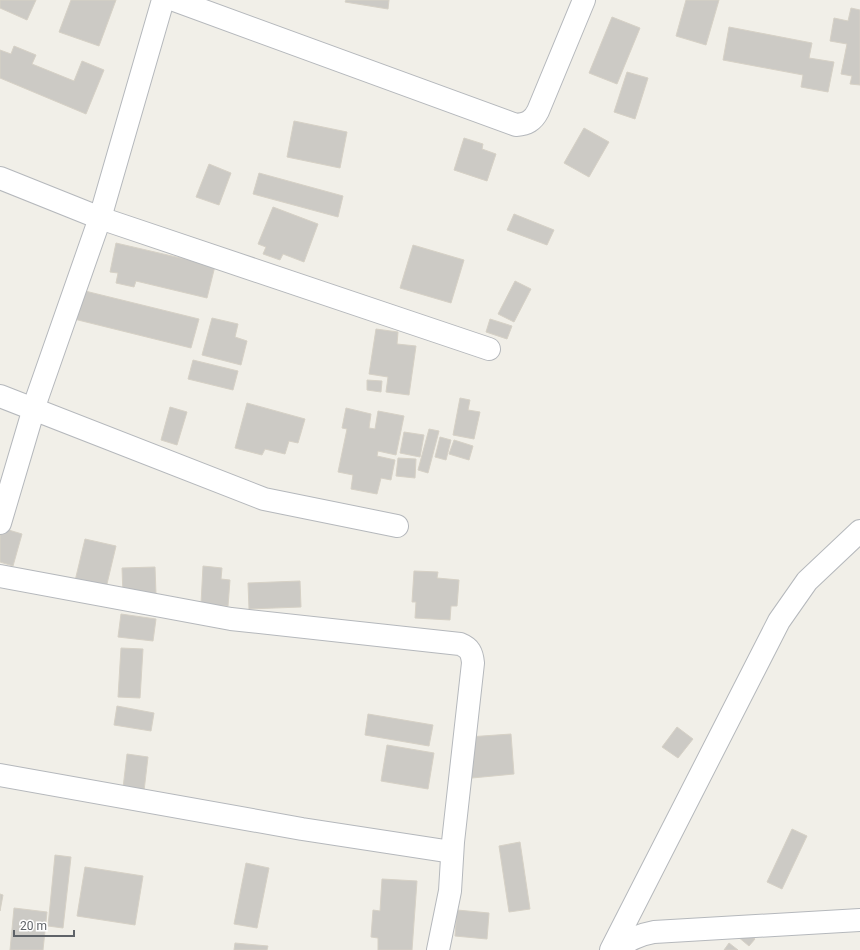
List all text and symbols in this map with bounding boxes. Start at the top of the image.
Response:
scale bar [14,912,74,938]
text: 20 m [20,919,47,933]

